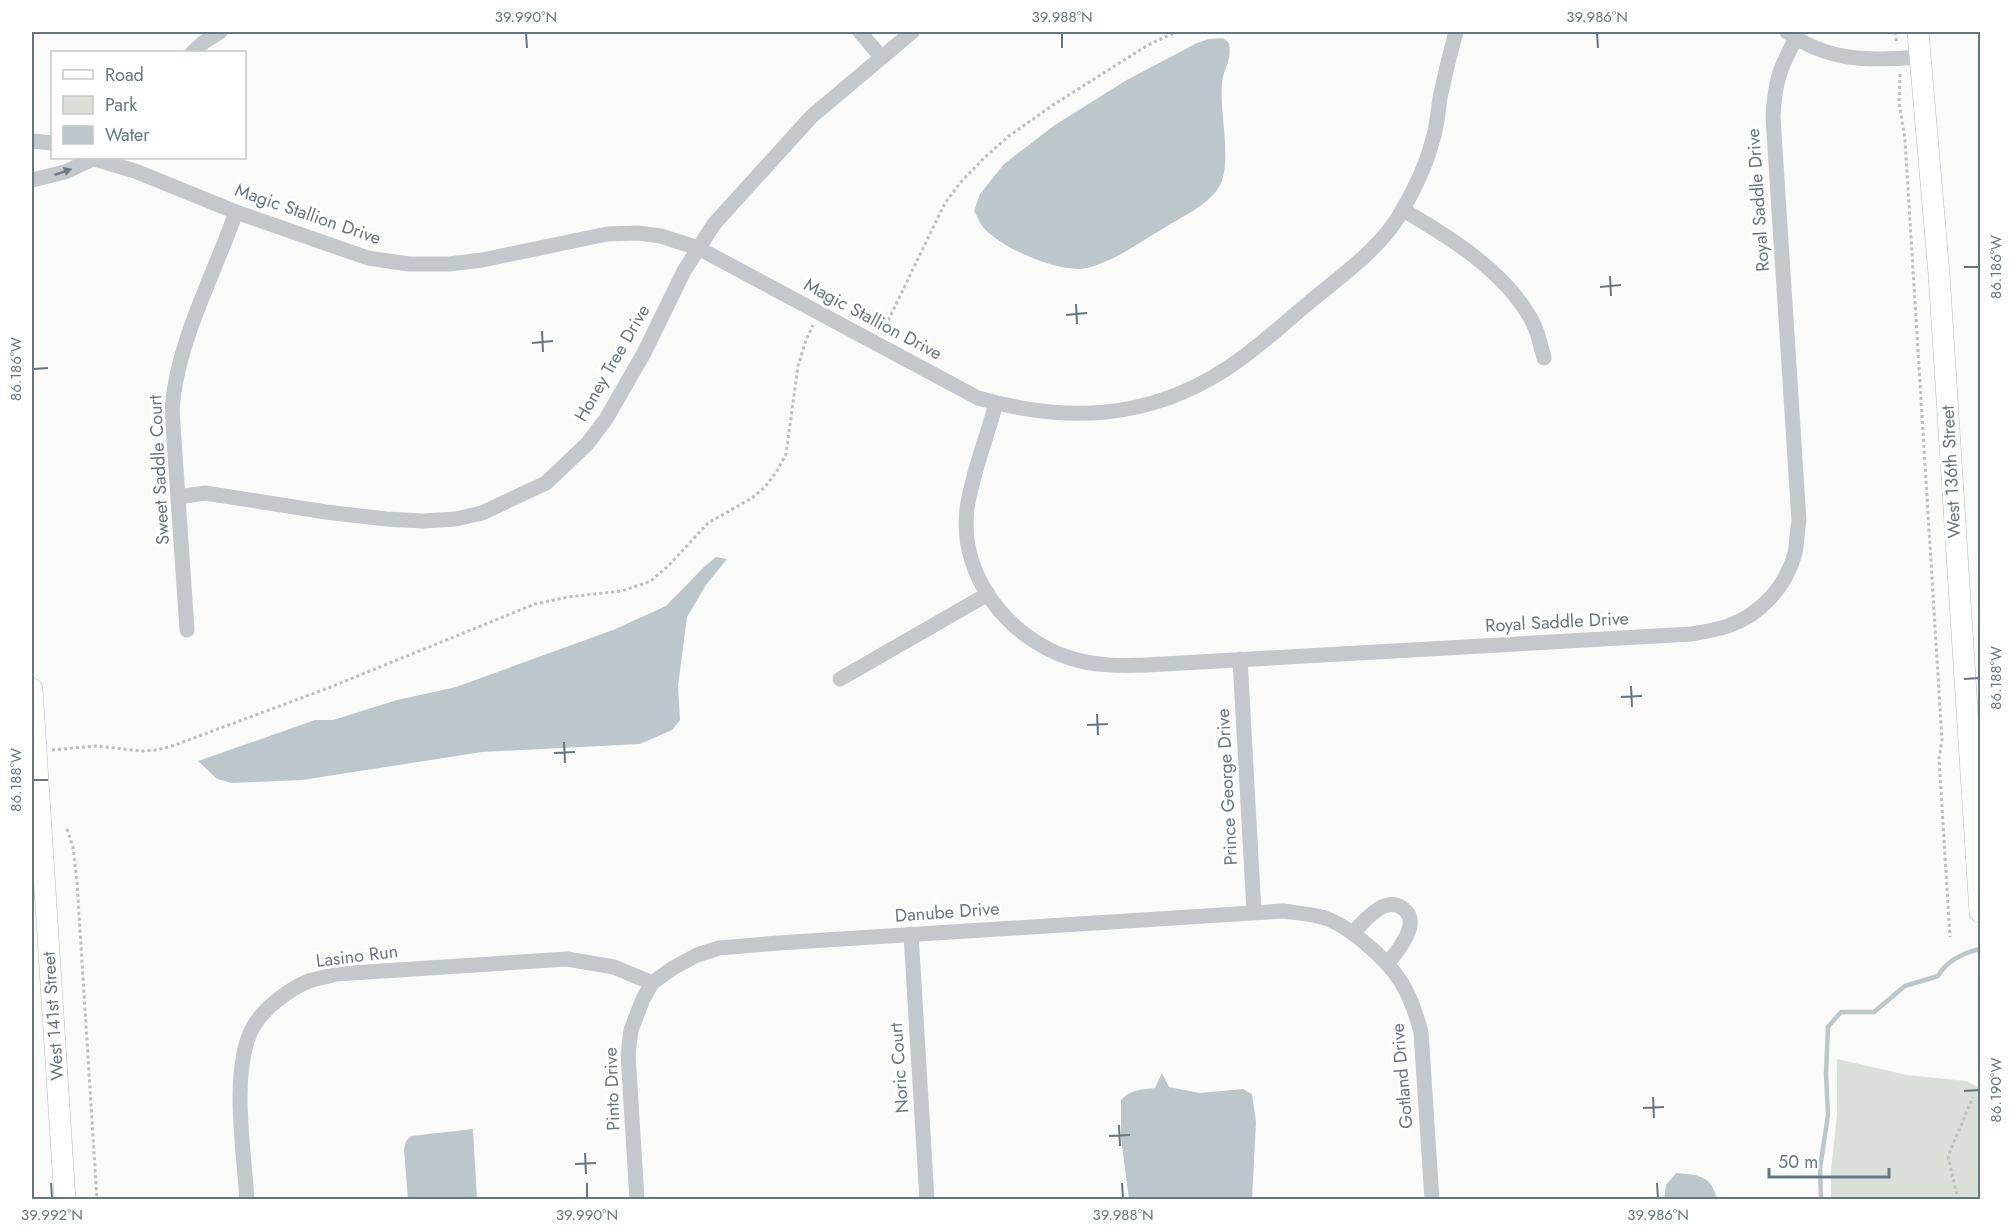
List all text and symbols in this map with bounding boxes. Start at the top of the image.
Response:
text: 39.990°N [495,6,557,28]
text: 39.988°N [1031,6,1093,28]
text: 39.986°N [1566,6,1628,28]
legend [51,51,246,159]
text: Road [105,62,144,88]
text: Park [105,92,137,118]
text: Water [105,122,150,148]
street label: Royal Saddle Drive [1740,127,1776,273]
one-way arrow [54,166,72,176]
street label: Magic Stallion Drive [232,177,384,251]
text: 86.186°W [1985,235,2007,299]
street label: Magic Stallion Drive [799,272,947,366]
street label: Honey Tree Drive [568,300,656,426]
text: 86.186°W [5,337,27,401]
street label: Sweet Saddle Court [142,394,176,546]
street label: West 136th Street [1935,404,1967,539]
street label: Royal Saddle Drive [1485,605,1629,639]
text: 86.188°W [1985,646,2007,710]
street label: Prince George Drive [1210,708,1244,866]
text: 86.188°W [5,748,27,812]
street label: Danube Drive [894,895,1000,929]
street label: Lasino Run [315,938,399,974]
street label: West 141st Street [35,950,70,1081]
street label: Noric Court [883,1021,915,1114]
street label: Gotland Drive [1384,1022,1420,1130]
street label: Pinto Drive [598,1047,626,1131]
text: 86.190°W [1985,1057,2007,1122]
scale bar [1769,1141,1889,1179]
text: 50 m [1778,1149,1818,1175]
text: 39.992°N [21,1204,83,1226]
text: 39.990°N [556,1204,618,1226]
text: 39.988°N [1092,1204,1154,1226]
text: 39.986°N [1627,1204,1689,1226]

